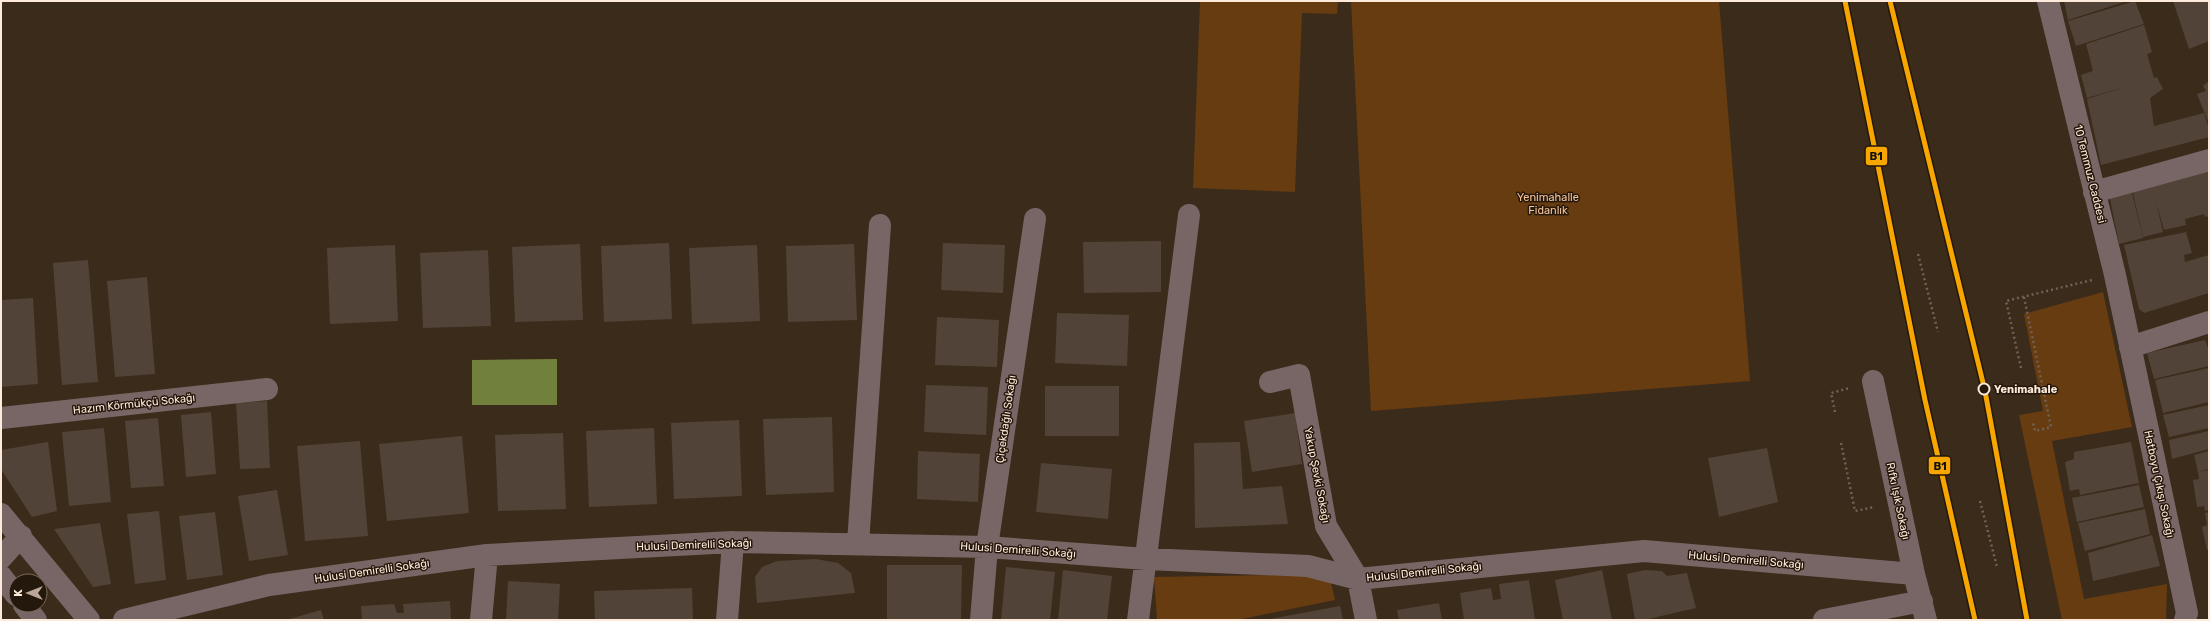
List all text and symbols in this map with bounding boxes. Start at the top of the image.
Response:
street label: 10 Temmuz Caddesi [2071,123,2109,225]
line badge: B1 [1865,146,1888,166]
text: B1 [1869,150,1883,163]
park label: Yenimahalle Fidanlık [1517,191,1579,217]
street label: Çiçekdağlı Sokağı [993,374,1019,464]
marker: Yenimahale [1977,382,1991,396]
place label: Yenimahale [1994,383,2058,396]
street label: Hazım Körmükçü Sokağı [72,391,196,417]
street label: Yakup Şevki Sokağı [1301,426,1333,524]
street label: Hatboyu Çıkışı Sokağı [2141,429,2177,539]
line badge: B1 [1928,456,1951,475]
text: B1 [1933,460,1947,473]
street label: Rıfkı Işık Sokağı [1883,461,1913,541]
street label: Hulusi Demirelli Sokağı [636,536,752,554]
street label: Hulusi Demirelli Sokağı [960,539,1076,561]
street label: Hulusi Demirelli Sokağı [1688,548,1804,572]
street label: Hulusi Demirelli Sokağı [314,556,430,586]
street label: Hulusi Demirelli Sokağı [1366,559,1482,585]
north arrow [8,573,48,613]
text: K [12,589,25,597]

